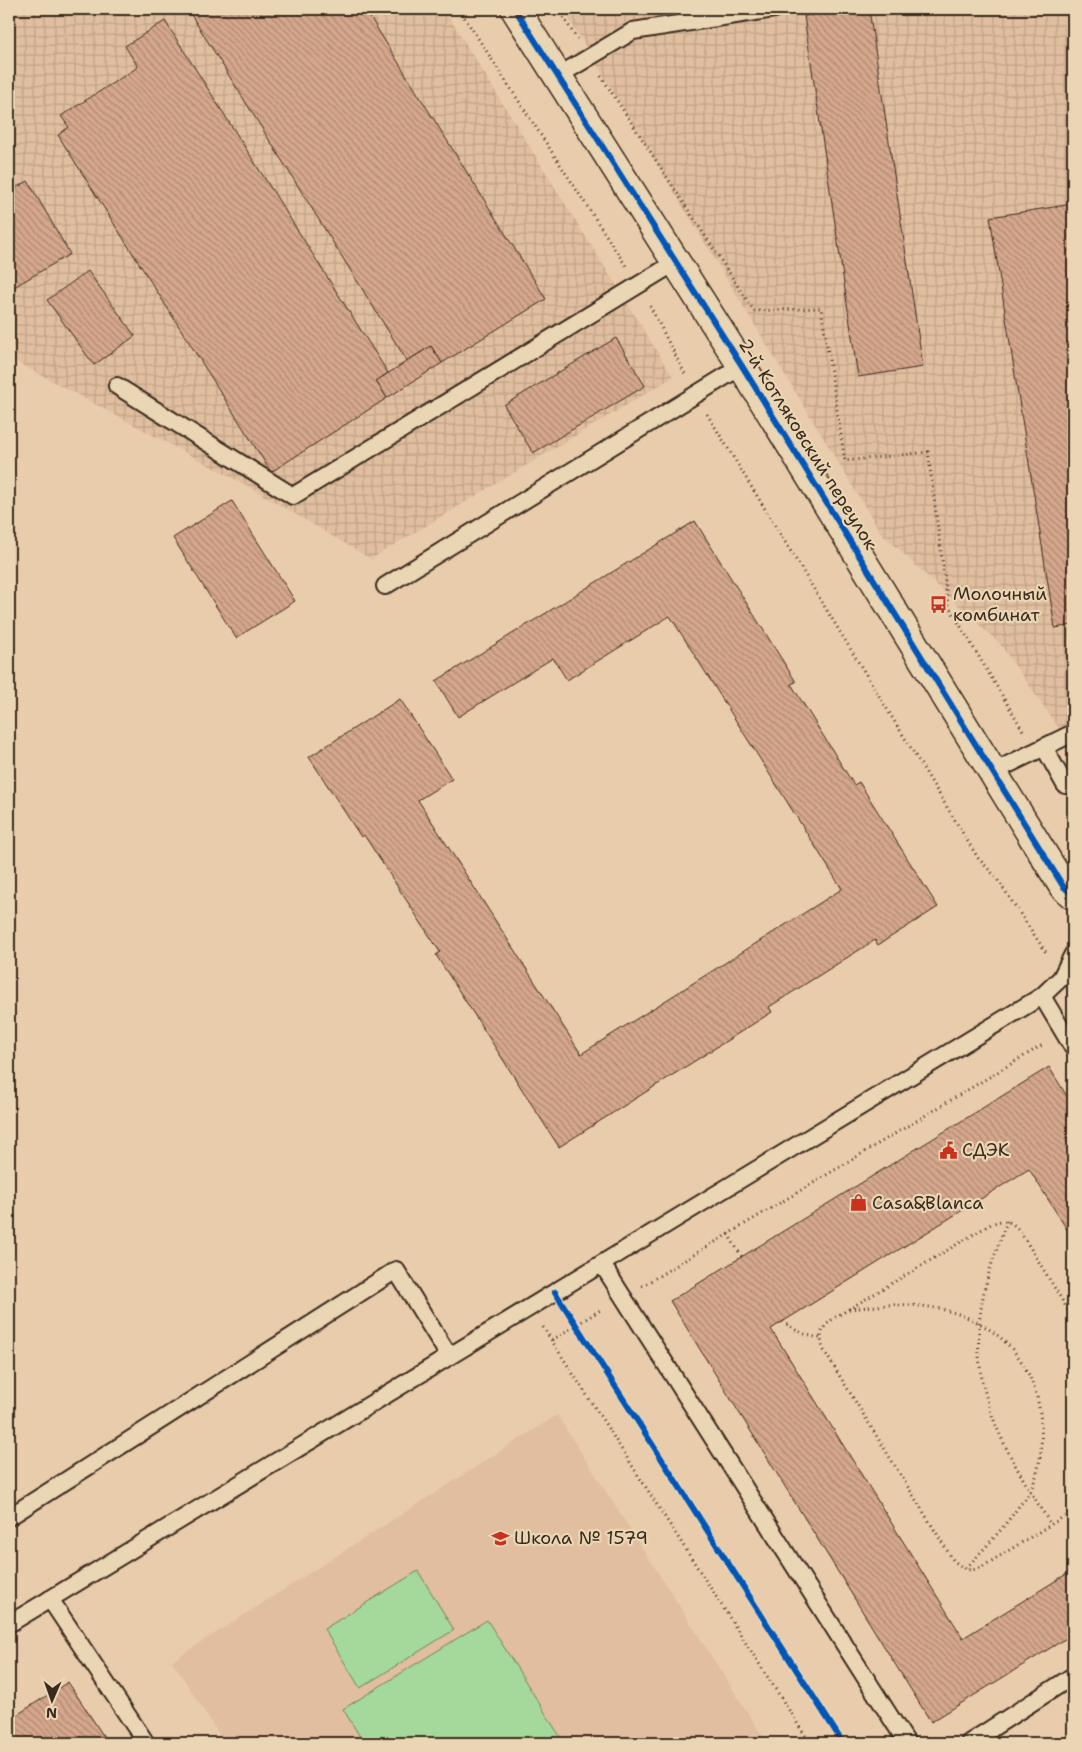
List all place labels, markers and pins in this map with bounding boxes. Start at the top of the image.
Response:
place label: Молочный комбинат [953,582,1047,627]
bus stop icon: Молочный комбинат [929,594,949,614]
place label: СДЭК [962,1138,1010,1162]
public building icon: СДЭК [938,1140,958,1160]
place label: Casa&Blanca [872,1191,984,1215]
shop icon: Casa&Blanca [848,1193,868,1213]
place label: Школа № 1579 [514,1526,648,1550]
school or university icon: Школа № 1579 [490,1528,510,1548]

